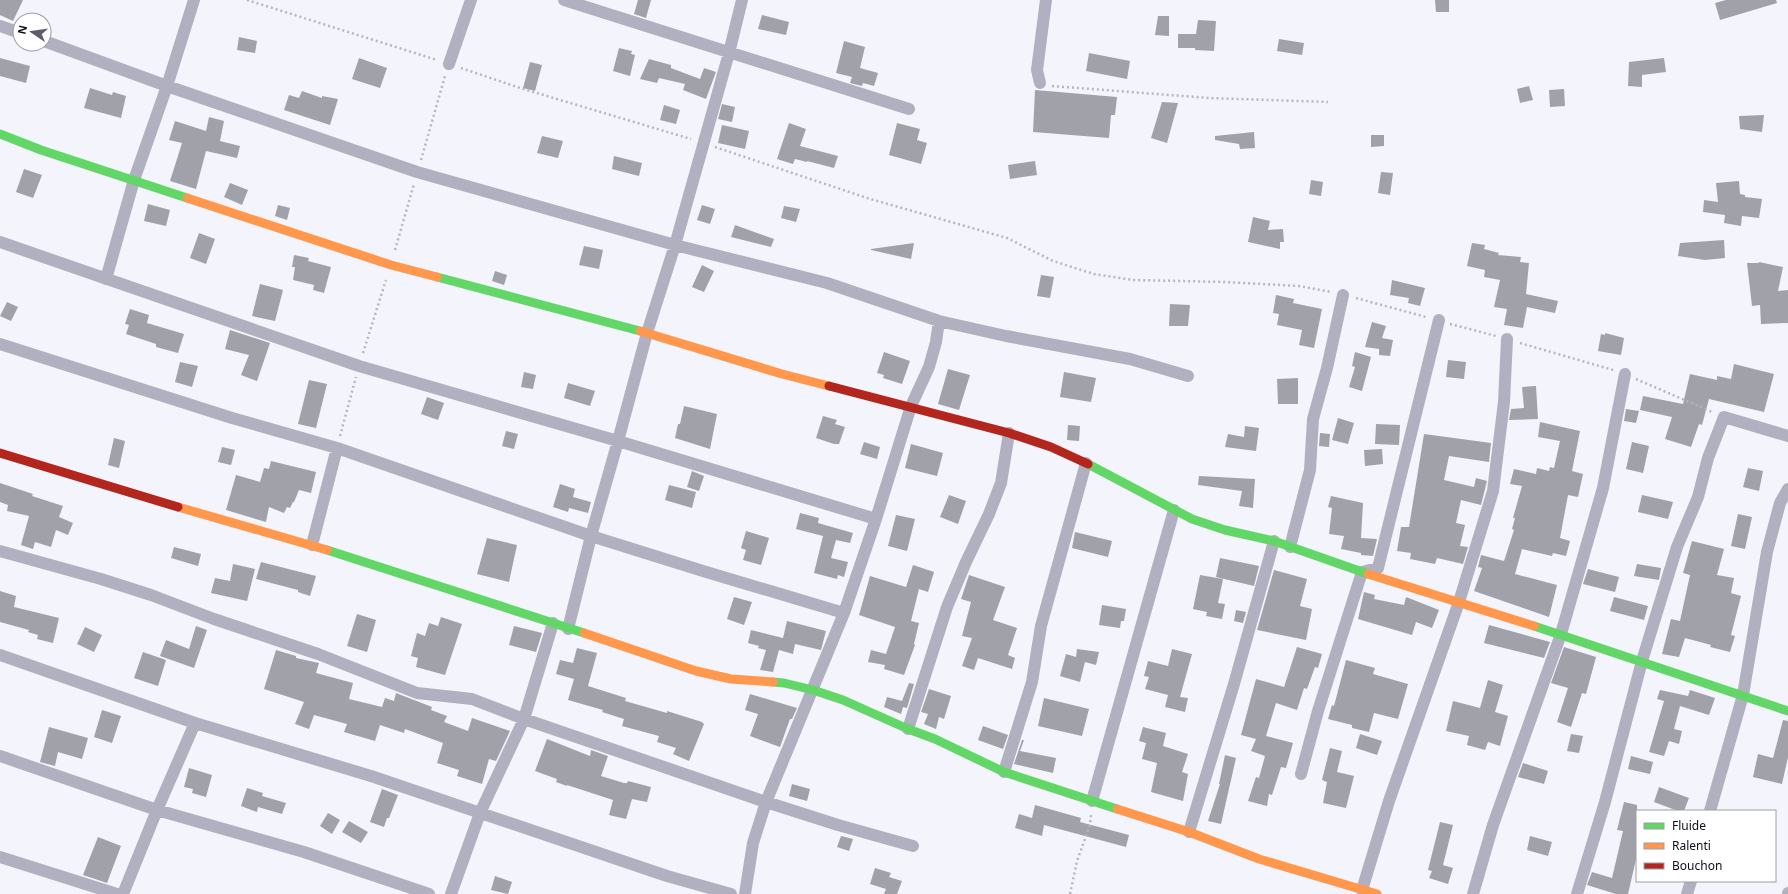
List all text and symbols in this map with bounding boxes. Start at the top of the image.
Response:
north arrow [12,12,52,52]
text: N [13,24,30,36]
legend [1636,810,1776,882]
text: Fluide [1672,817,1706,834]
text: Ralenti [1672,837,1711,854]
text: Bouchon [1672,857,1722,874]

